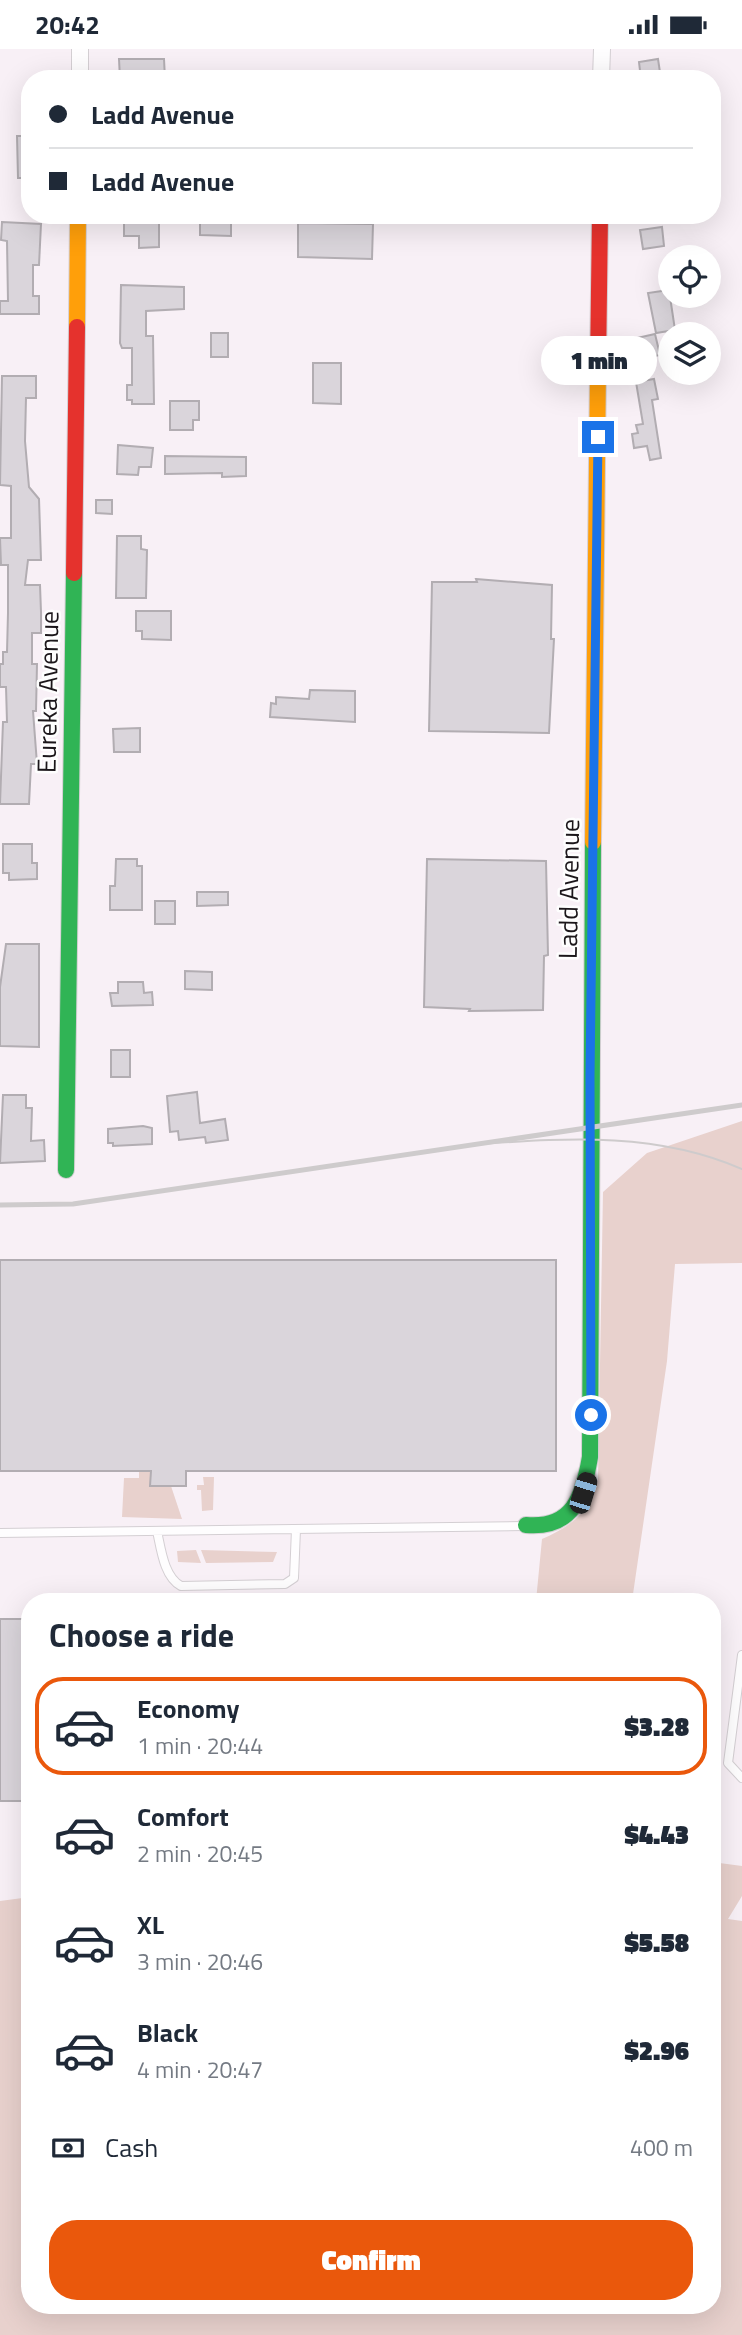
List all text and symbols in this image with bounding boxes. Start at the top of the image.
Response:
text: 20:42 [35,5,100,44]
text: Ladd Avenue [91,95,234,134]
text: Ladd Avenue [91,162,234,201]
map controls [658,245,721,385]
button: locate [658,245,721,308]
button: layers [658,322,721,385]
callout: 1 min [540,335,656,385]
text: 1 min [570,343,628,378]
route end [582,421,614,453]
street label: Eureka Avenue [27,611,68,773]
street label: Ladd Avenue [548,819,589,959]
route start [575,1399,607,1431]
car [567,1470,600,1516]
text: Choose a ride [49,1611,234,1659]
text: Economy [137,1689,239,1728]
icon: car [53,1695,116,1758]
text: $3.28 [624,1707,689,1746]
text: 1 min · 20:44 [137,1728,263,1763]
text: Comfort [137,1797,229,1836]
icon: car [53,1803,116,1866]
text: $4.43 [624,1815,689,1854]
text: 2 min · 20:45 [137,1836,263,1871]
text: XL [137,1905,164,1944]
icon: car [53,1911,116,1974]
text: $5.58 [624,1923,689,1962]
text: 3 min · 20:46 [137,1944,263,1979]
text: Black [137,2013,198,2052]
icon: car [53,2019,116,2082]
text: $2.96 [624,2031,689,2070]
text: 4 min · 20:47 [137,2052,263,2087]
text: Cash [105,2128,158,2167]
icon: cash [49,2129,87,2167]
text: 400 m [630,2130,693,2165]
button: Confirm [49,2220,693,2300]

